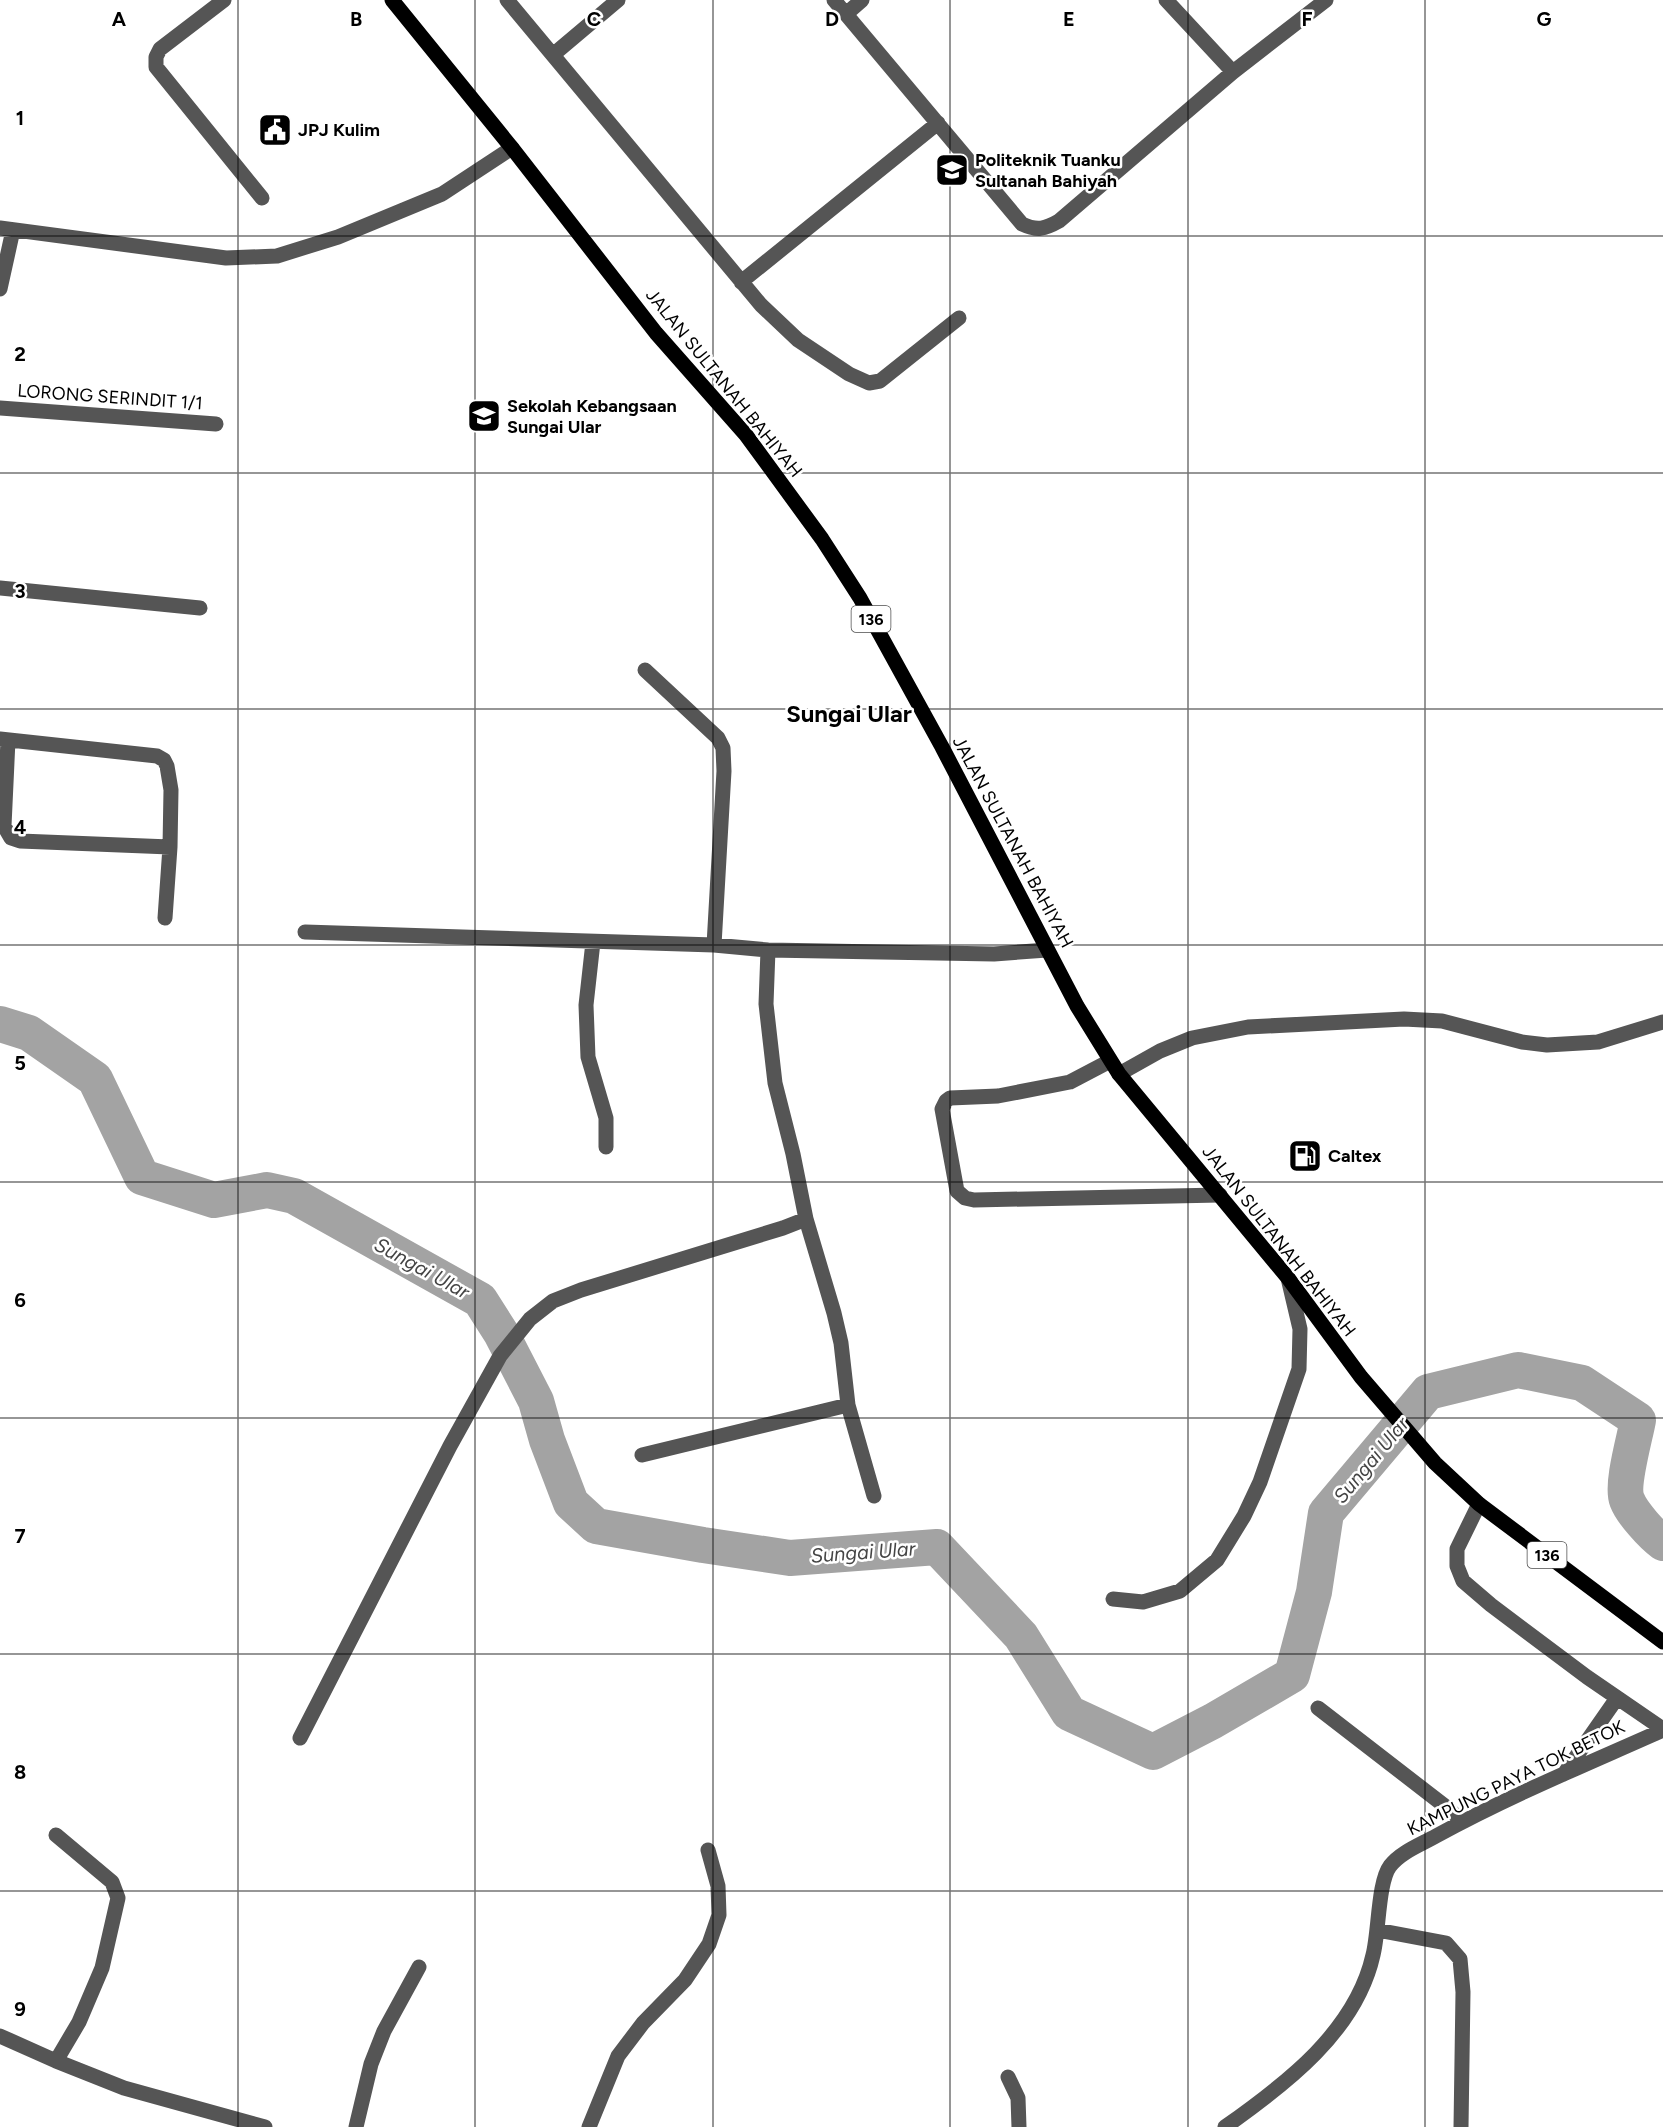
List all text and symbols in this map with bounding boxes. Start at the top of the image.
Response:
text: A [112,7,127,31]
text: B [350,7,362,31]
text: C [587,7,601,31]
text: D [825,7,839,31]
text: E [1063,7,1075,31]
text: F [1301,7,1313,31]
text: G [1537,7,1552,31]
text: 1 [16,106,24,130]
public building icon: JPJ Kulim [257,112,293,148]
place label: JPJ Kulim [298,119,380,141]
place label: Politeknik Tuanku Sultanah Bahiyah [975,149,1121,192]
school or university icon: Politeknik Tuanku Sultanah Bahiyah [934,152,970,188]
street label: JALAN SULTANAH BAHIYAH [641,284,807,482]
text: 2 [14,342,26,366]
street label: LORONG SERINDIT 1/1 [17,380,203,414]
place label: Sekolah Kebangsaan Sungai Ular [507,395,677,438]
school or university icon: Sekolah Kebangsaan Sungai Ular [466,398,502,434]
text: 3 [14,579,26,603]
road number: 136 [852,606,890,632]
district label: Sungai Ular [786,699,912,728]
street label: JALAN SULTANAH BAHIYAH [948,733,1078,951]
text: 4 [14,815,27,839]
text: 5 [14,1051,26,1075]
fuel station icon: Caltex [1287,1138,1323,1174]
street label: JALAN SULTANAH BAHIYAH [1198,1141,1360,1341]
place label: Caltex [1328,1145,1382,1167]
water label: Sungai Ular [370,1232,475,1304]
text: 6 [14,1288,26,1312]
water label: Sungai Ular [1328,1411,1415,1508]
text: 7 [14,1524,26,1548]
water label: Sungai Ular [810,1536,917,1568]
road number: 136 [1528,1542,1566,1568]
street label: KAMPUNG PAYA TOK BETOK [1404,1716,1628,1840]
text: 8 [14,1760,26,1784]
text: 9 [14,1997,26,2021]

